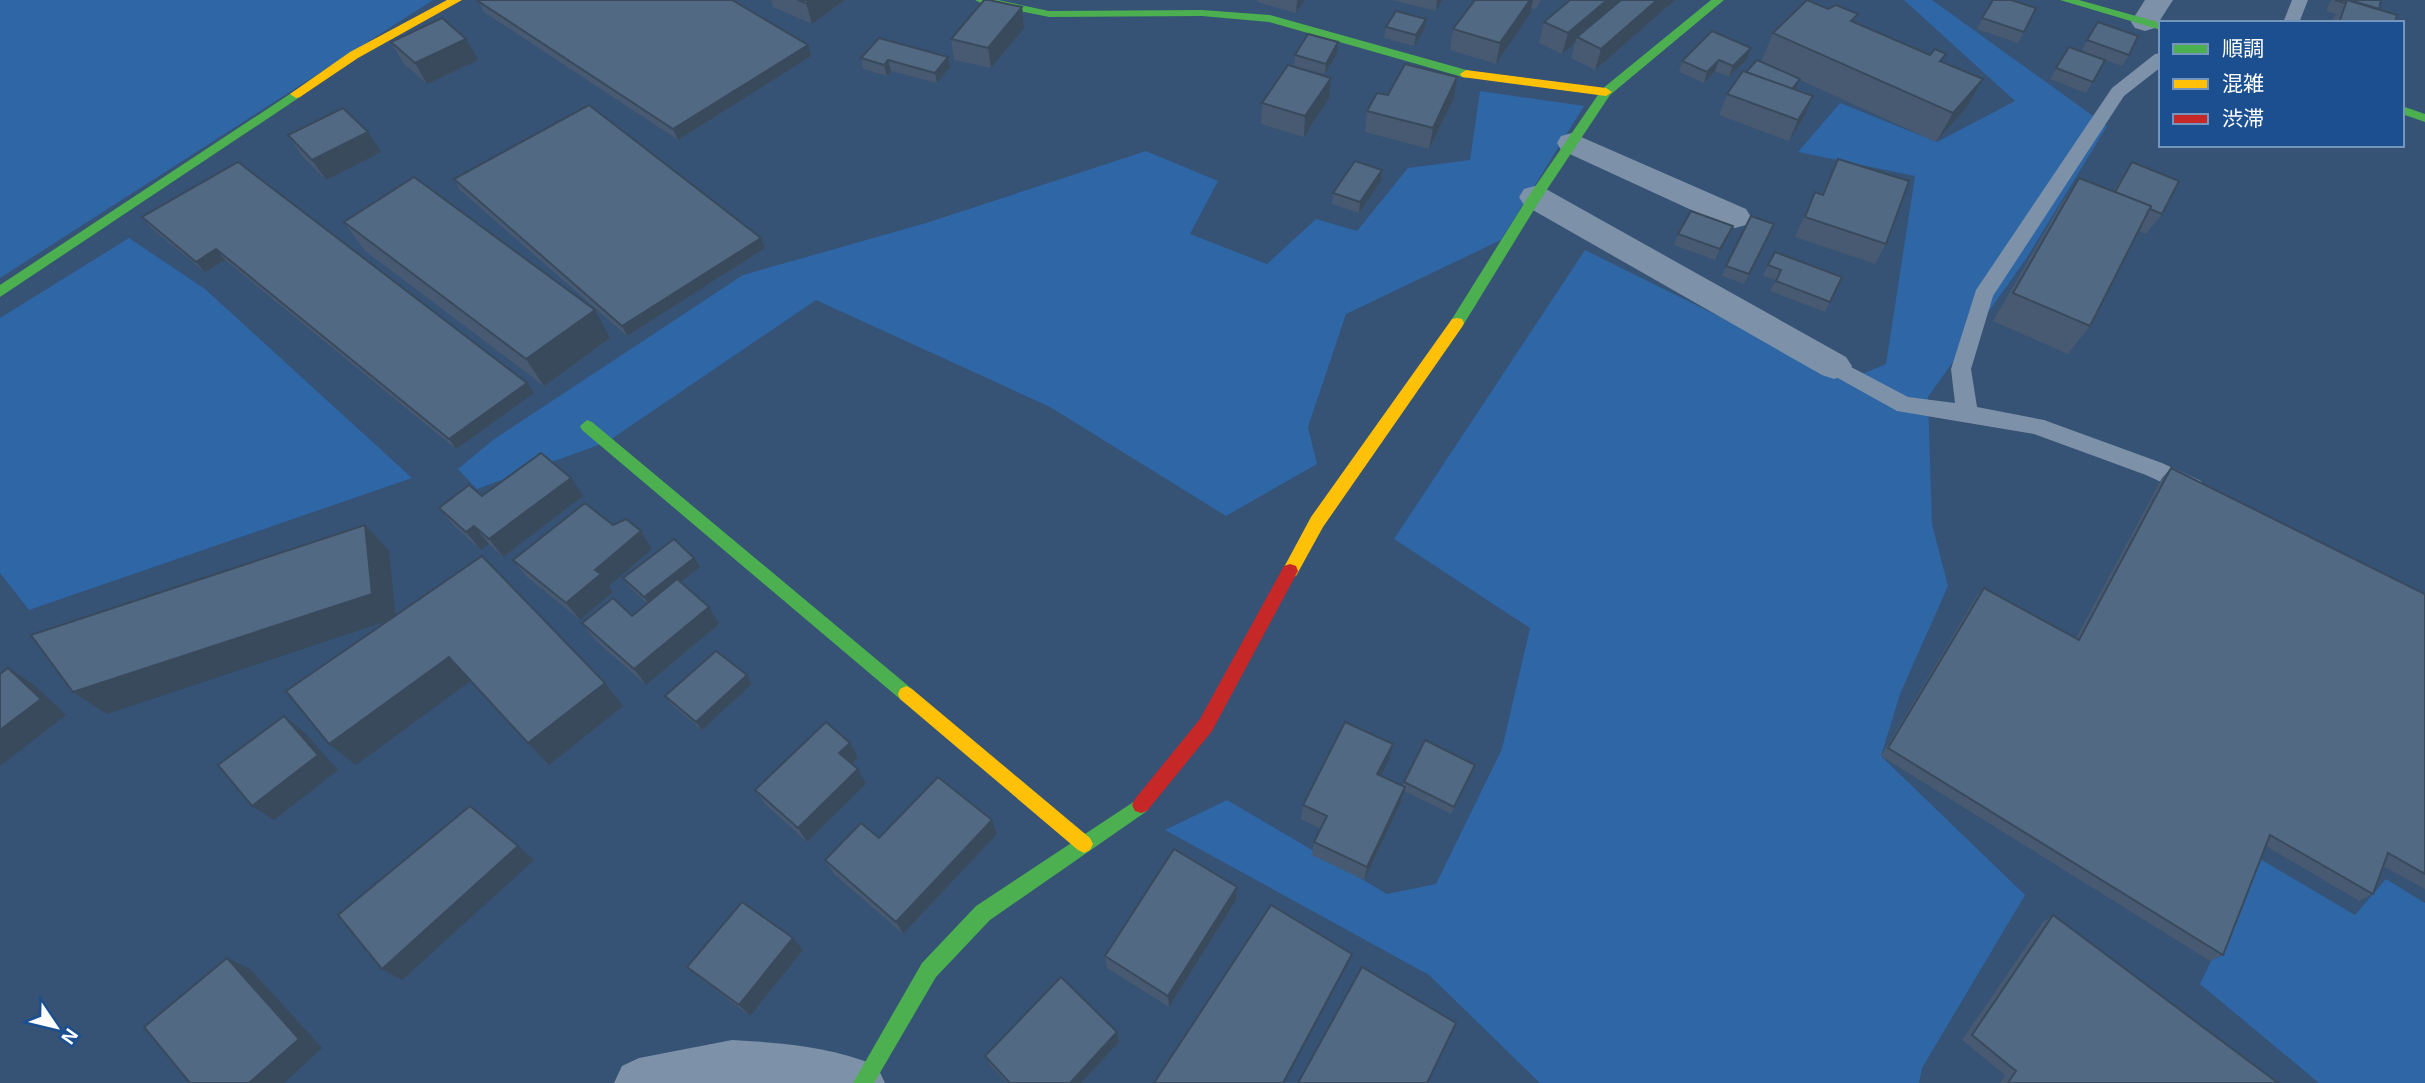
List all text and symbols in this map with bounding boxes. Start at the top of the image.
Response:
legend [2159,21,2404,147]
text: 順調 [2222,37,2264,60]
text: 混雑 [2222,72,2264,95]
text: 渋滞 [2222,107,2264,130]
north arrow [21,992,91,1062]
text: N [57,1025,82,1048]

